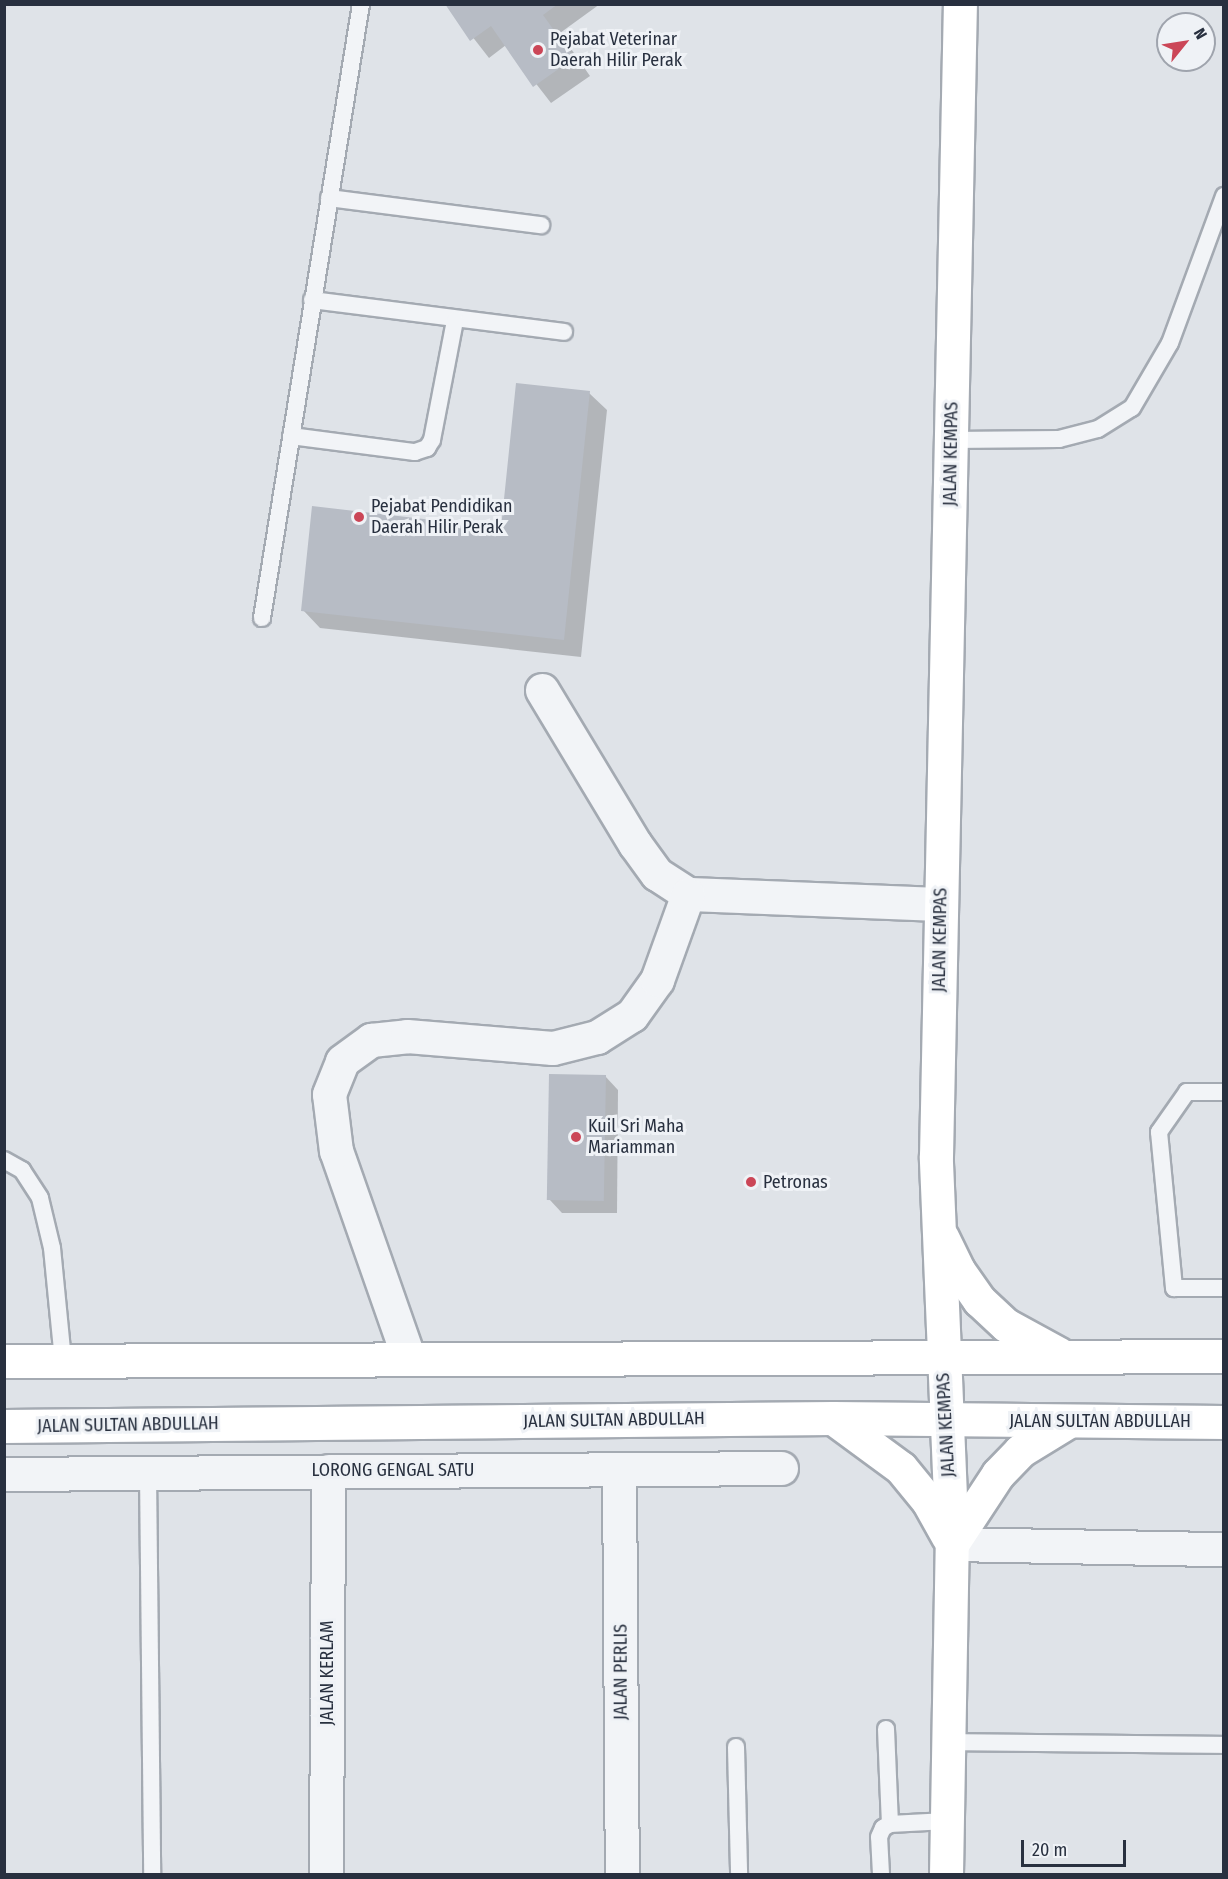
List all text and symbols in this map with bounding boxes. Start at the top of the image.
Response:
north arrow [1156,12,1216,72]
text: N [1190,25,1211,43]
place label: Pejabat Veterinar Daerah Hilir Perak [550,29,682,72]
marker: Pejabat Veterinar Daerah Hilir Perak [531,43,545,57]
street label: JALAN KEMPAS [939,402,963,506]
place label: Pejabat Pendidikan Daerah Hilir Perak [371,496,513,538]
marker: Pejabat Pendidikan Daerah Hilir Perak [352,510,366,524]
street label: JALAN KEMPAS [928,888,952,992]
place label: Kuil Sri Maha Mariamman [588,1116,684,1158]
marker: Kuil Sri Maha Mariamman [569,1130,583,1144]
place label: Petronas [763,1171,828,1193]
marker: Petronas [744,1175,758,1189]
street label: JALAN KEMPAS [932,1372,960,1478]
street label: JALAN SULTAN ABDULLAH [523,1408,705,1432]
street label: JALAN SULTAN ABDULLAH [1009,1410,1191,1432]
street label: JALAN SULTAN ABDULLAH [37,1413,219,1437]
street label: LORONG GENGAL SATU [312,1459,474,1481]
street label: JALAN KERLAM [316,1621,338,1725]
street label: JALAN PERLIS [610,1624,632,1720]
scale bar [1024,1828,1129,1866]
text: 20 m [1032,1839,1067,1861]

